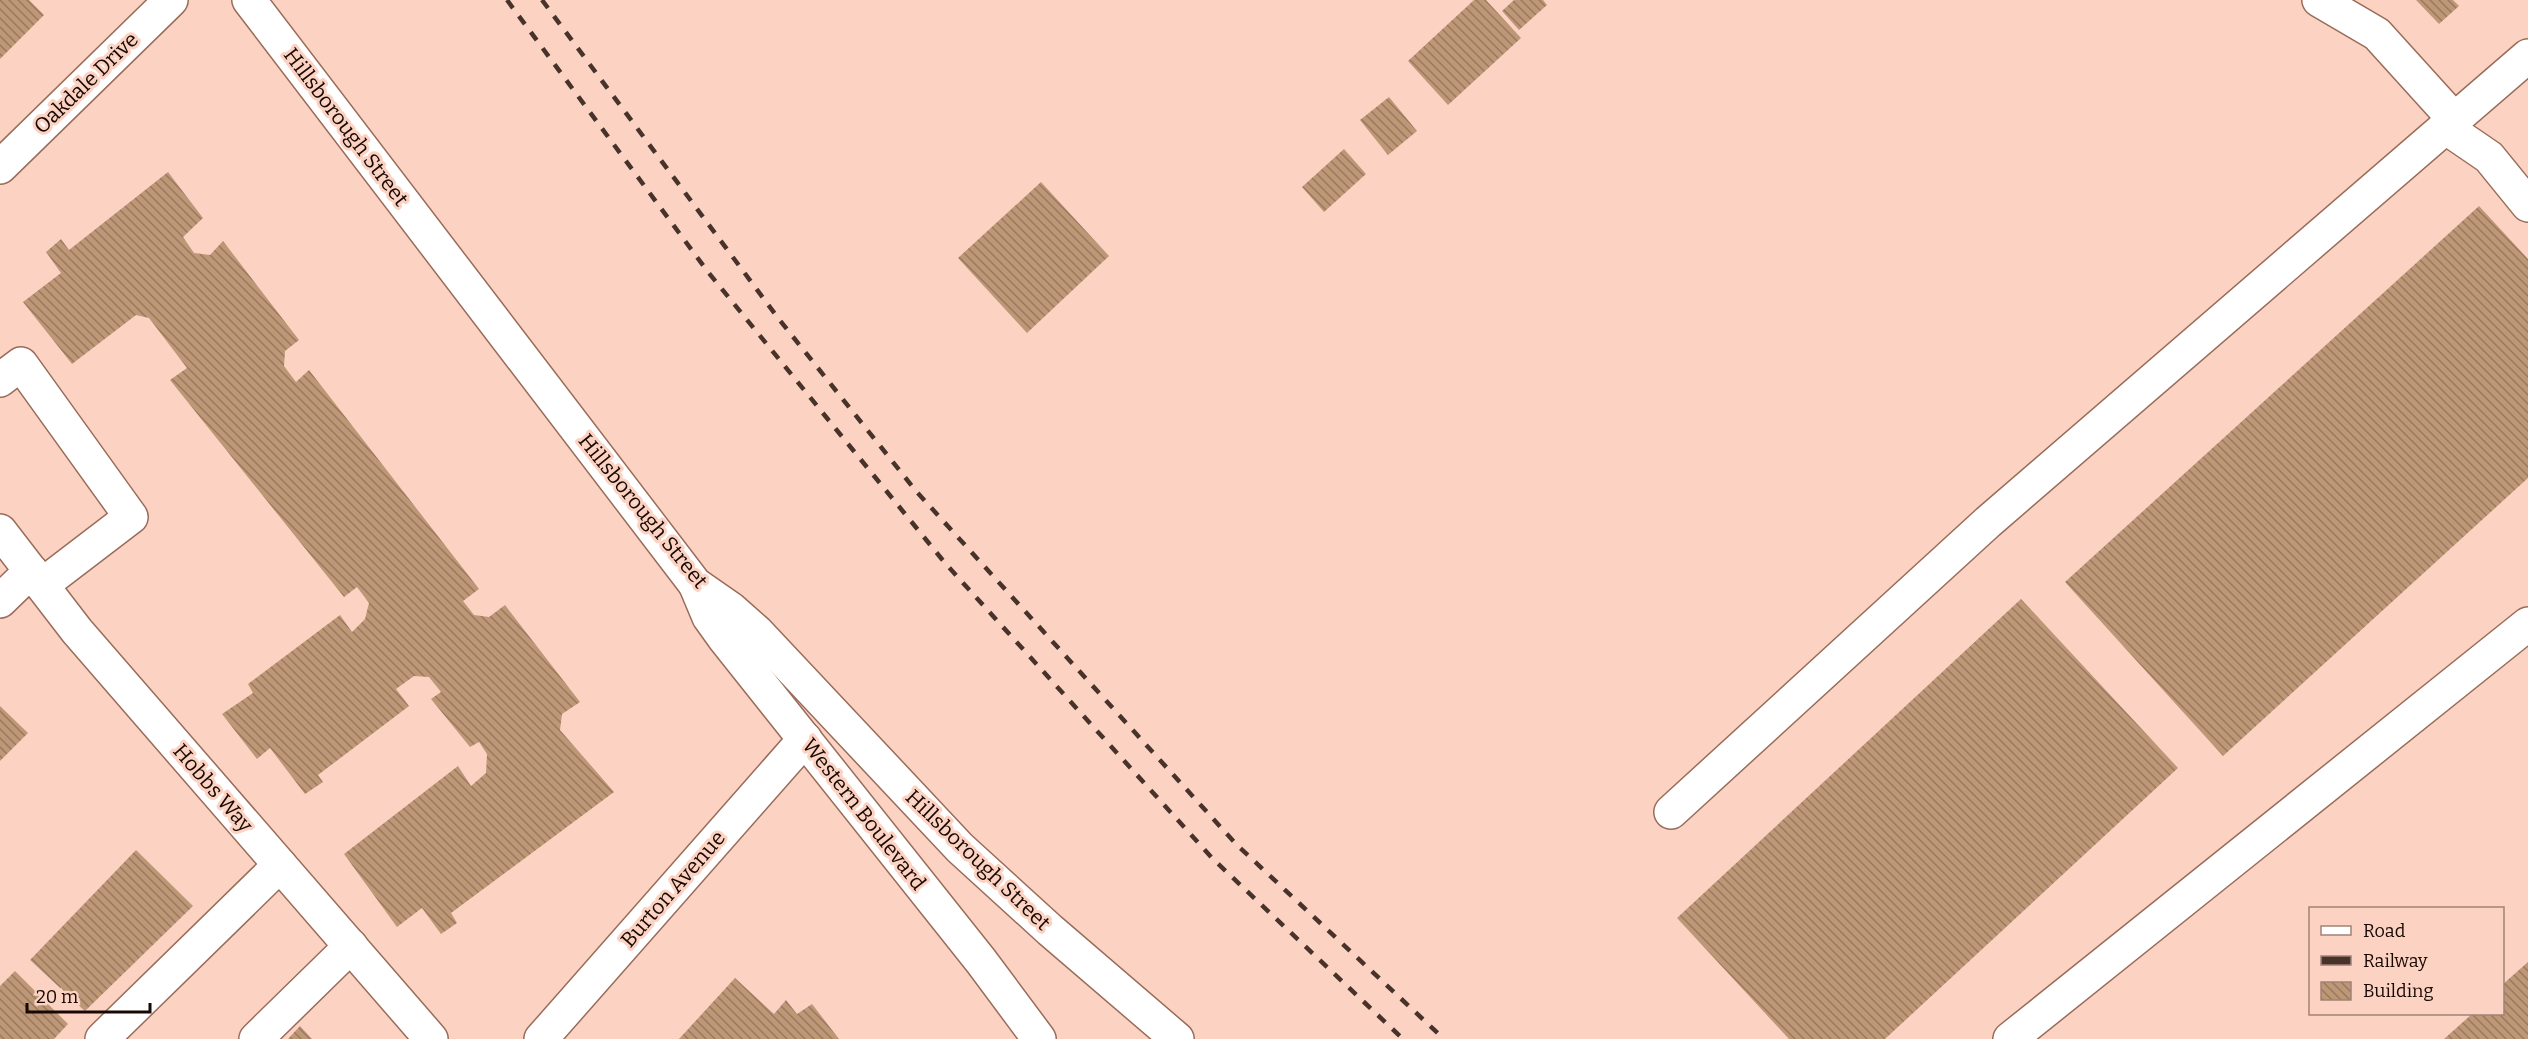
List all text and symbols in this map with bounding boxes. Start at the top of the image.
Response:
street label: Oakdale Drive [28,27,144,139]
street label: Hillsborough Street [278,43,414,212]
street label: Hillsborough Street [573,429,714,594]
street label: Western Boulevard [797,733,931,895]
street label: Hobbs Way [168,738,259,838]
street label: Hillsborough Street [900,784,1056,936]
street label: Burton Avenue [615,825,731,953]
legend [2309,907,2504,1015]
text: Road [2363,920,2406,942]
text: Railway [2363,950,2428,972]
scale bar [27,976,150,1014]
text: Building [2363,980,2434,1002]
text: 20 m [36,986,78,1008]

